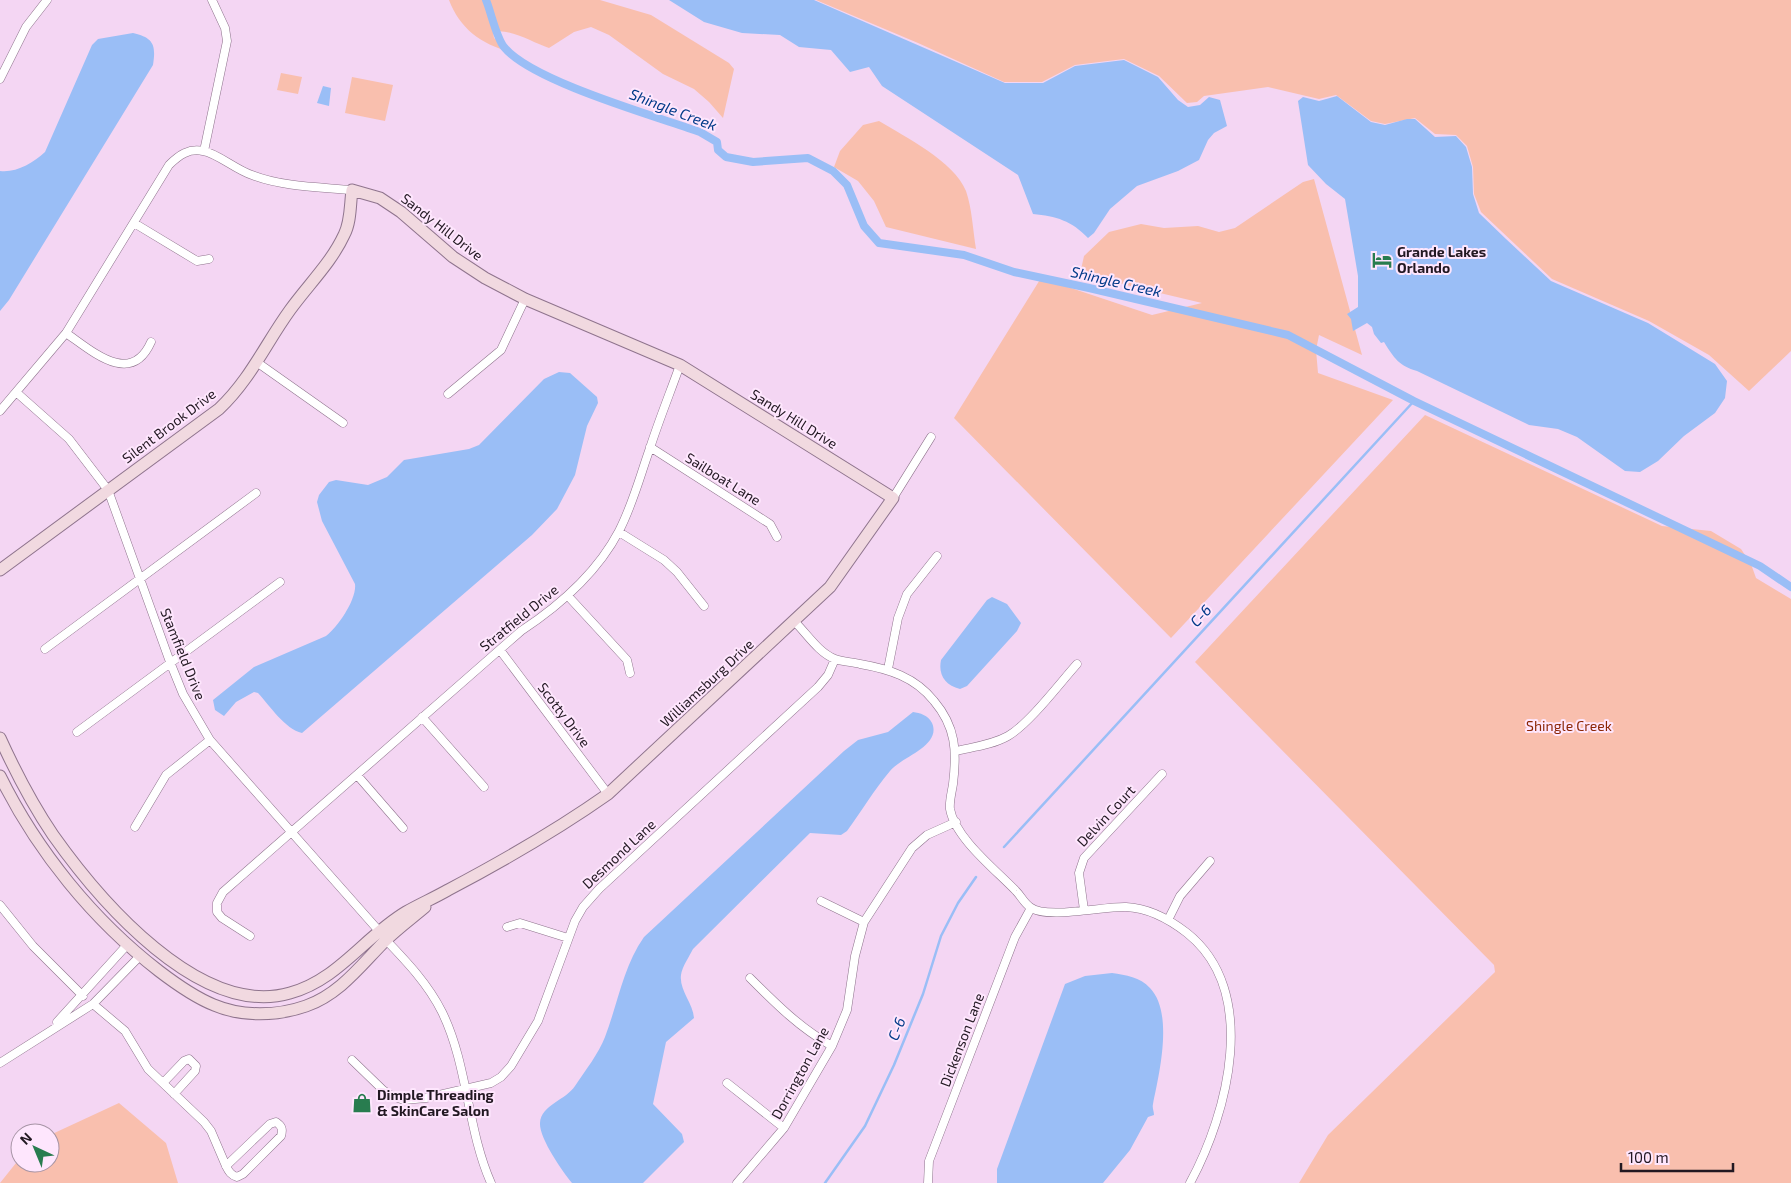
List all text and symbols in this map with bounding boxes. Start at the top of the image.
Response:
water label: Shingle Creek [627,84,720,134]
street label: Sandy Hill Drive [398,189,487,264]
place label: Grande Lakes Orlando [1397,243,1486,276]
hotel icon: Grande Lakes Orlando [1371,249,1393,271]
water label: Shingle Creek [1069,262,1163,300]
street label: Silent Brook Drive [118,385,219,466]
street label: Sandy Hill Drive [748,385,841,452]
street label: Sailboat Lane [682,449,764,509]
street label: Stratfield Drive [476,581,561,655]
water label: C-6 [1186,601,1215,630]
street label: Stamfield Drive [157,605,210,702]
street label: Williamsburg Drive [657,635,757,730]
street label: Scotty Drive [535,679,594,750]
park label: Shingle Creek [1526,717,1612,734]
street label: Delvin Court [1073,781,1138,850]
street label: Desmond Lane [578,815,659,892]
street label: Dickenson Lane [936,991,987,1089]
water label: C-6 [883,1014,909,1043]
street label: Dorrington Lane [767,1024,832,1122]
place label: Dimple Threading & SkinCare Salon [377,1086,494,1119]
shop icon: Dimple Threading & SkinCare Salon [351,1092,373,1114]
north arrow [10,1123,60,1173]
text: N [16,1129,35,1148]
scale bar [1621,1140,1734,1172]
text: 100 m [1628,1148,1669,1166]

